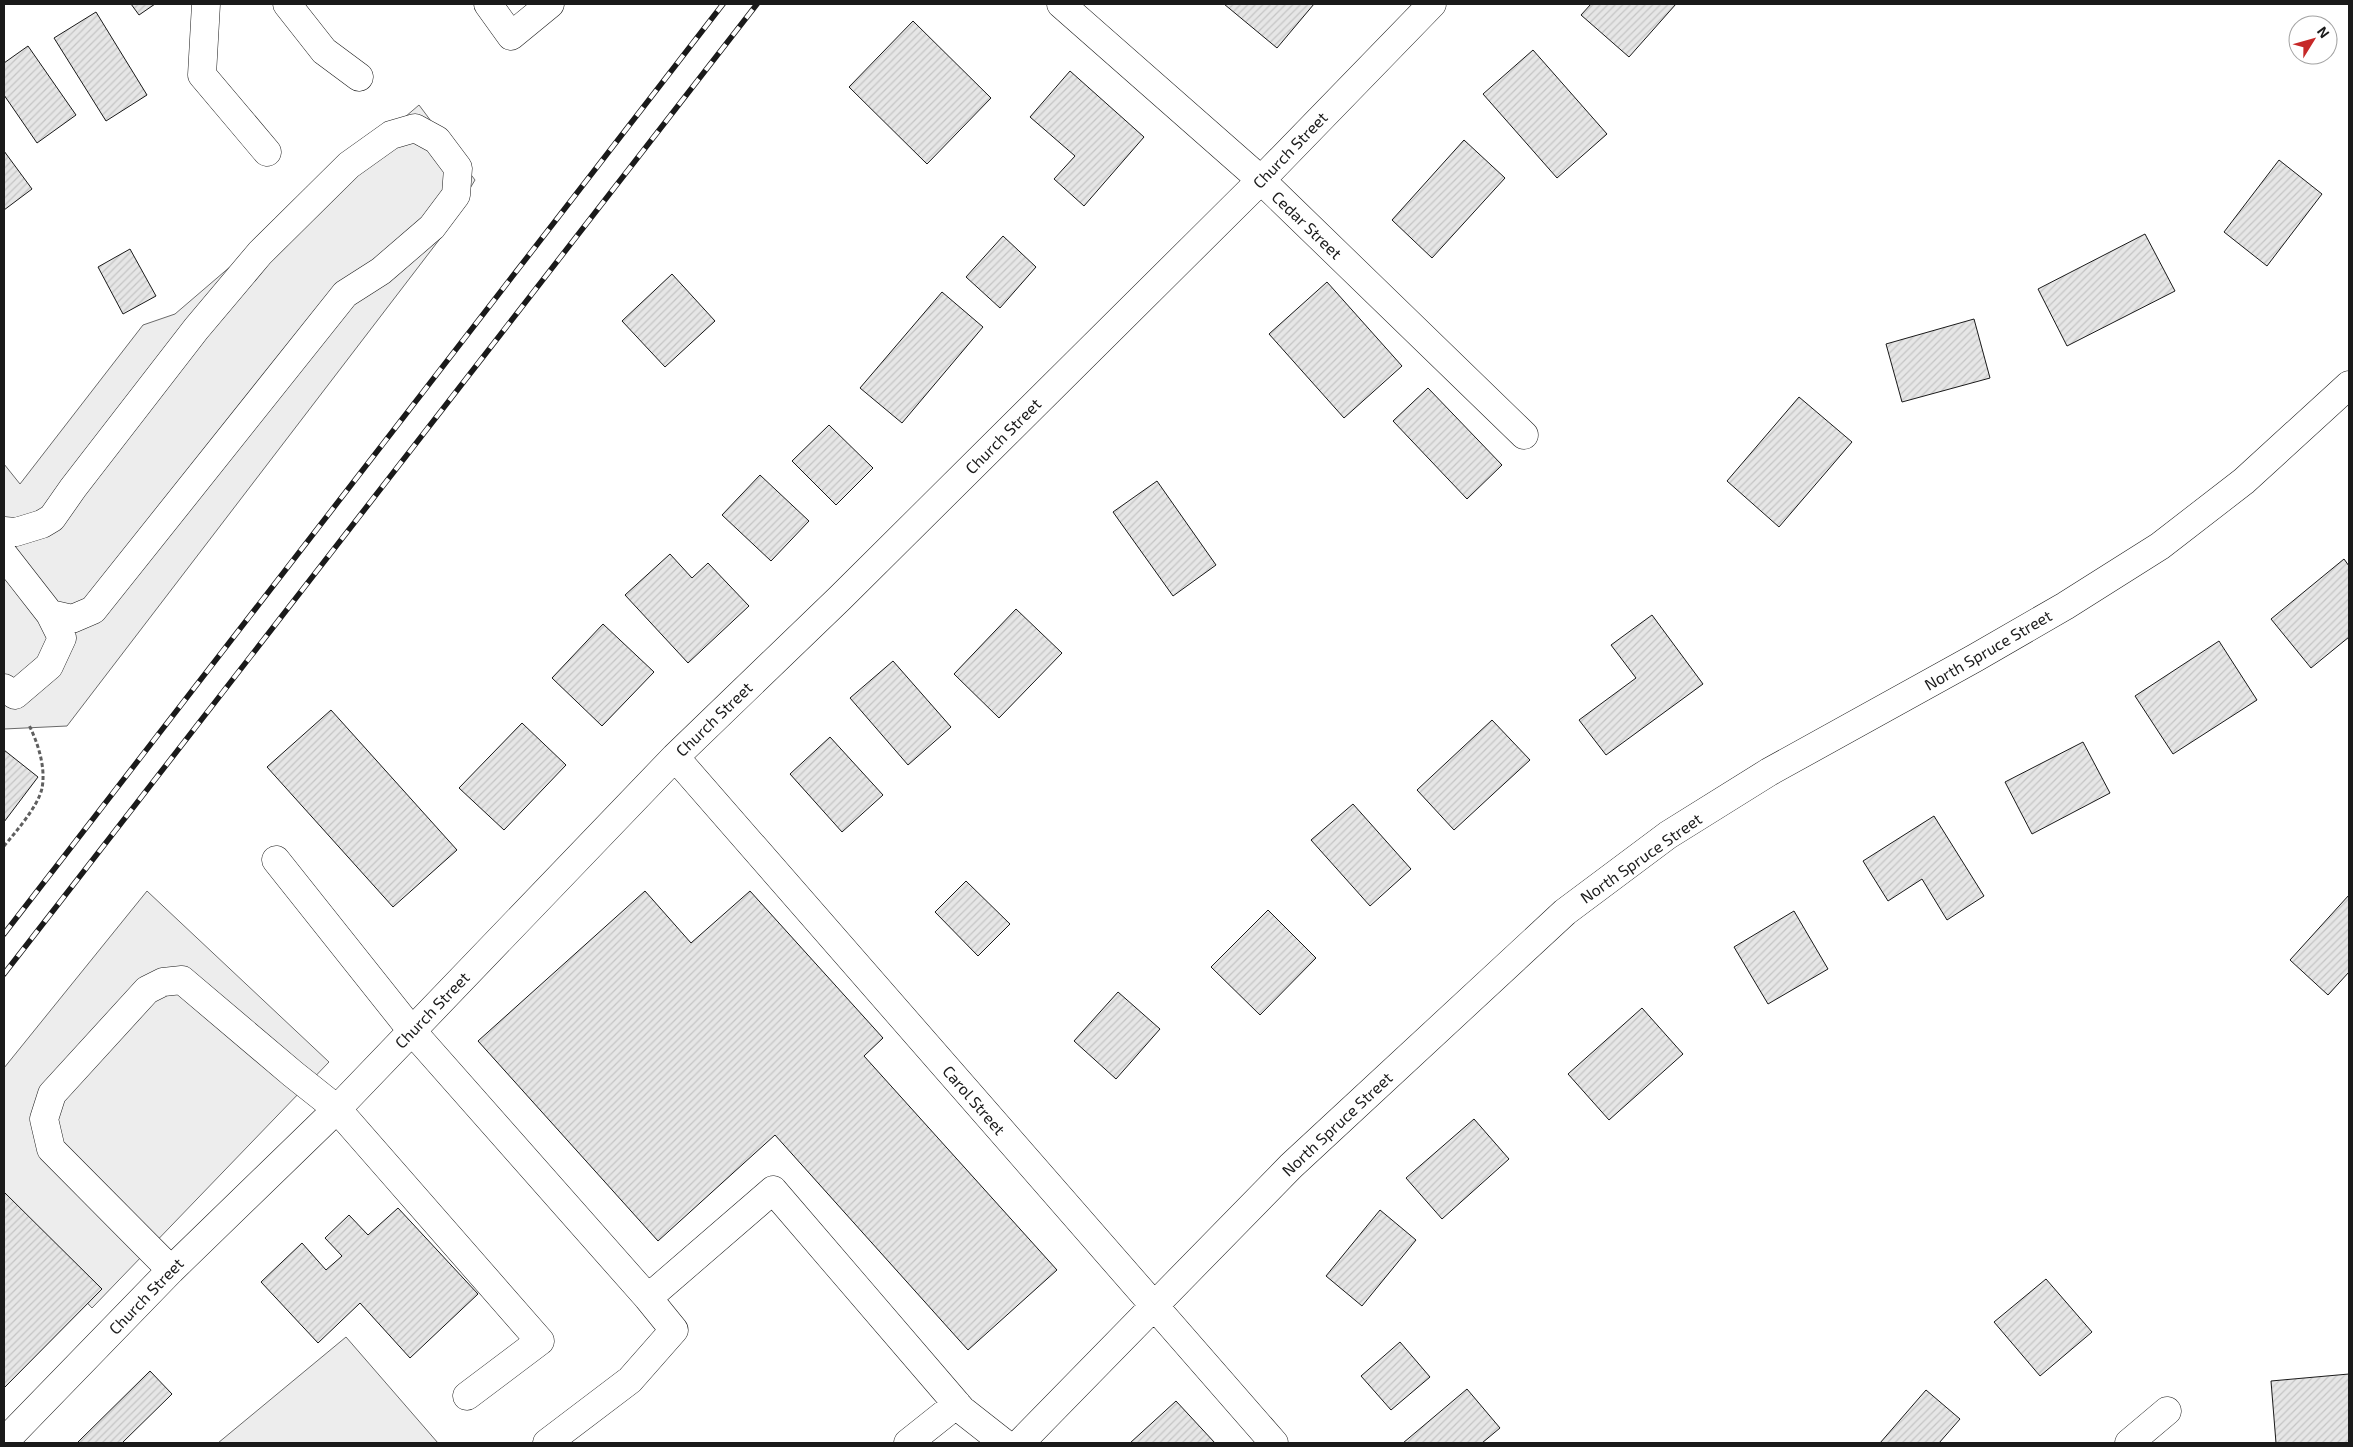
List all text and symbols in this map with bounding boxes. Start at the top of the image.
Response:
north arrow [2288,15,2338,65]
text: N [2314,23,2334,41]
street label: Church Street [1248,107,1331,192]
street label: Cedar Street [1268,187,1346,263]
street label: Church Street [961,394,1044,477]
street label: North Spruce Street [1921,605,2055,694]
street label: Church Street [671,677,756,760]
street label: North Spruce Street [1576,809,1705,907]
street label: Church Street [390,967,473,1052]
street label: Carol Street [939,1061,1010,1138]
street label: North Spruce Street [1278,1068,1396,1180]
street label: Church Street [104,1253,187,1338]

